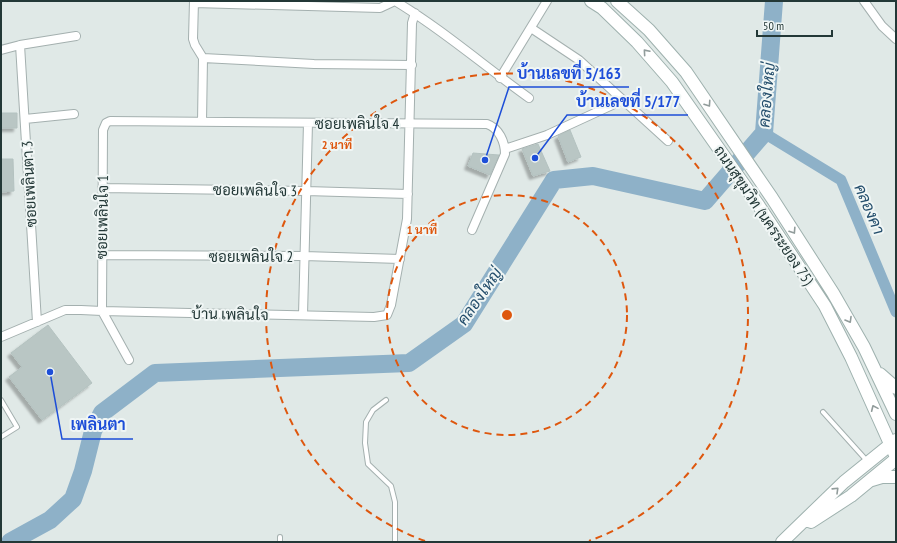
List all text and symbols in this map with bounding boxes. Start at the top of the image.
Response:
scale bar [757,12,832,38]
text: 50 m [763,18,784,33]
one-way arrow [644,50,651,57]
callout: บ้านเลขที่ 5/163 [509,59,629,87]
text: บ้านเลขที่ 5/163 [517,59,621,83]
water label: คลองใหญ่ [752,61,779,128]
callout: บ้านเลขที่ 5/177 [567,87,688,115]
text: บ้านเลขที่ 5/177 [576,87,680,111]
one-way arrow [703,100,711,107]
street label: ซอยเพลินใจ 4 [315,114,399,133]
text: 2 นาที [322,137,352,152]
street label: ซอยเพลินตา 3 [17,140,41,228]
street label: ถนนสุขุมวิท (นครระยอง 75) [709,142,818,290]
street label: ซอยเพลินใจ 1 [92,175,112,259]
street label: ซอยเพลินใจ 3 [213,180,297,200]
water label: คลองคา [850,181,890,238]
text: 1 นาที [407,222,437,237]
one-way arrow [789,227,796,234]
street label: ซอยเพลินใจ 2 [209,247,293,266]
water label: คลองใหญ่ [451,262,506,328]
street label: บ้าน เพลินใจ [191,304,269,324]
centre of rings [500,308,514,322]
one-way arrow [844,316,851,323]
one-way arrow [871,405,879,412]
callout: เพลินตา [62,411,133,439]
text: เพลินตา [70,414,126,434]
one-way arrow [831,487,839,495]

